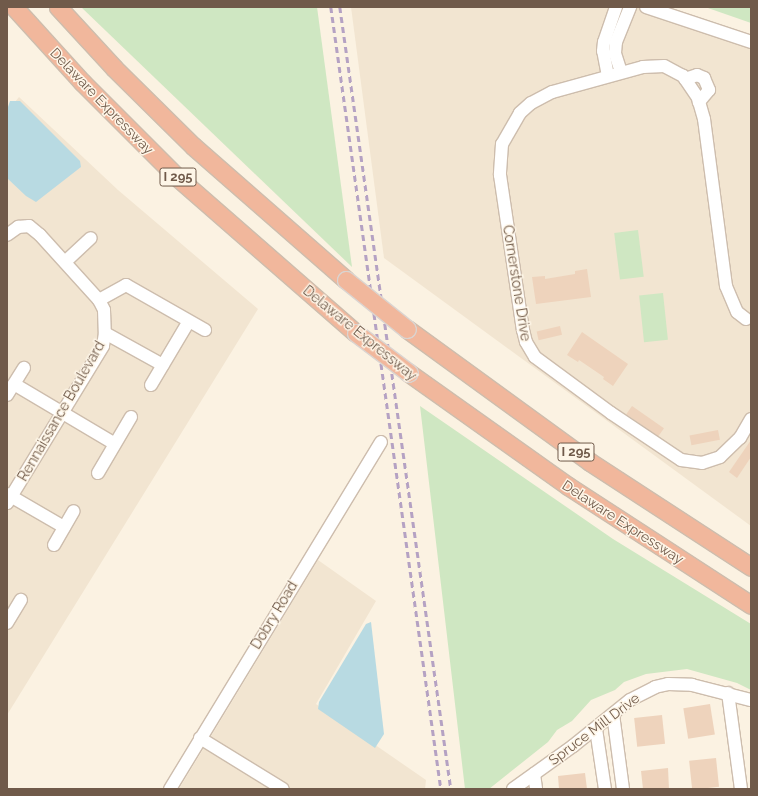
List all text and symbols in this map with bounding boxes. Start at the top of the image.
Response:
street label: Delaware Expressway [47,44,157,158]
road number: I 295 [159,166,197,188]
street label: Cornerstone Drive [500,224,534,342]
street label: Delaware Expressway [300,282,420,384]
street label: Rennaissance Boulevard [14,338,108,484]
road number: I 295 [557,441,595,463]
street label: Delaware Expressway [559,476,687,568]
street label: Dobry Road [247,578,301,652]
street label: Spruce Mill Drive [545,689,643,769]

